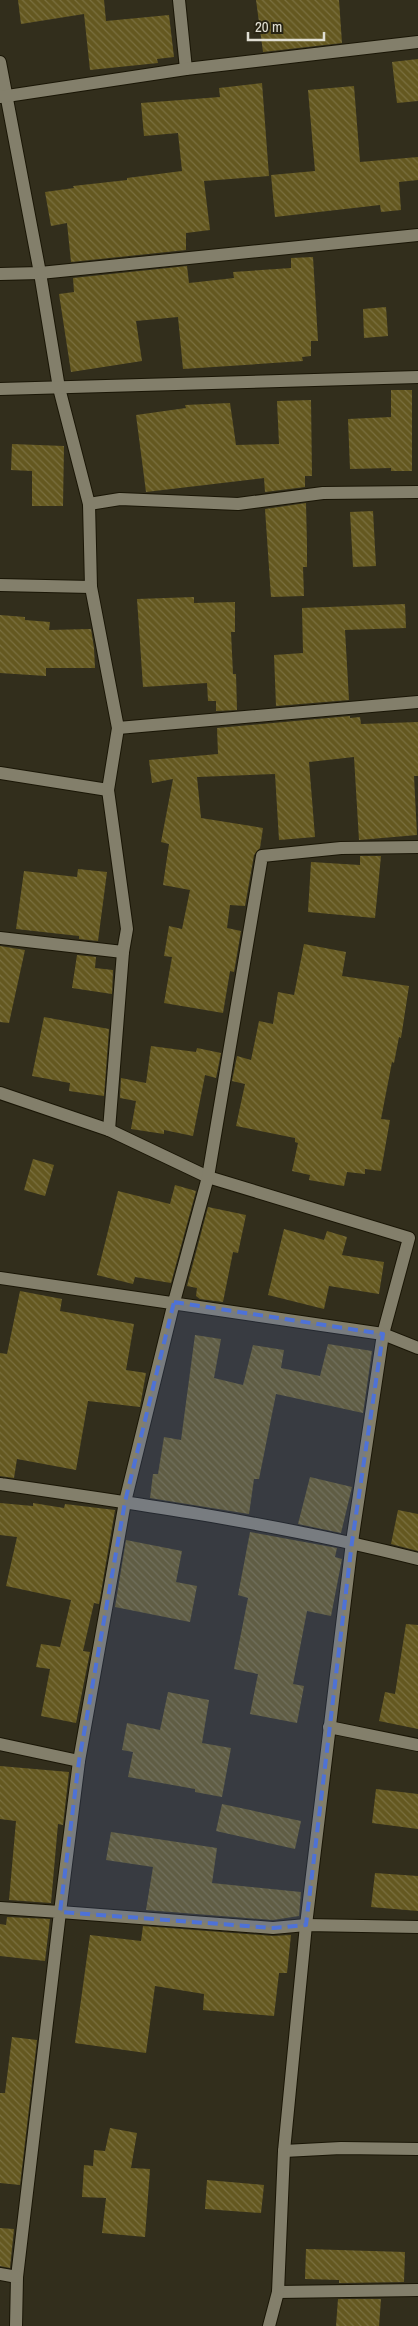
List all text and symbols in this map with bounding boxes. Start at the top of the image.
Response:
scale bar [248,10,324,42]
text: 20 m [255,16,282,37]

